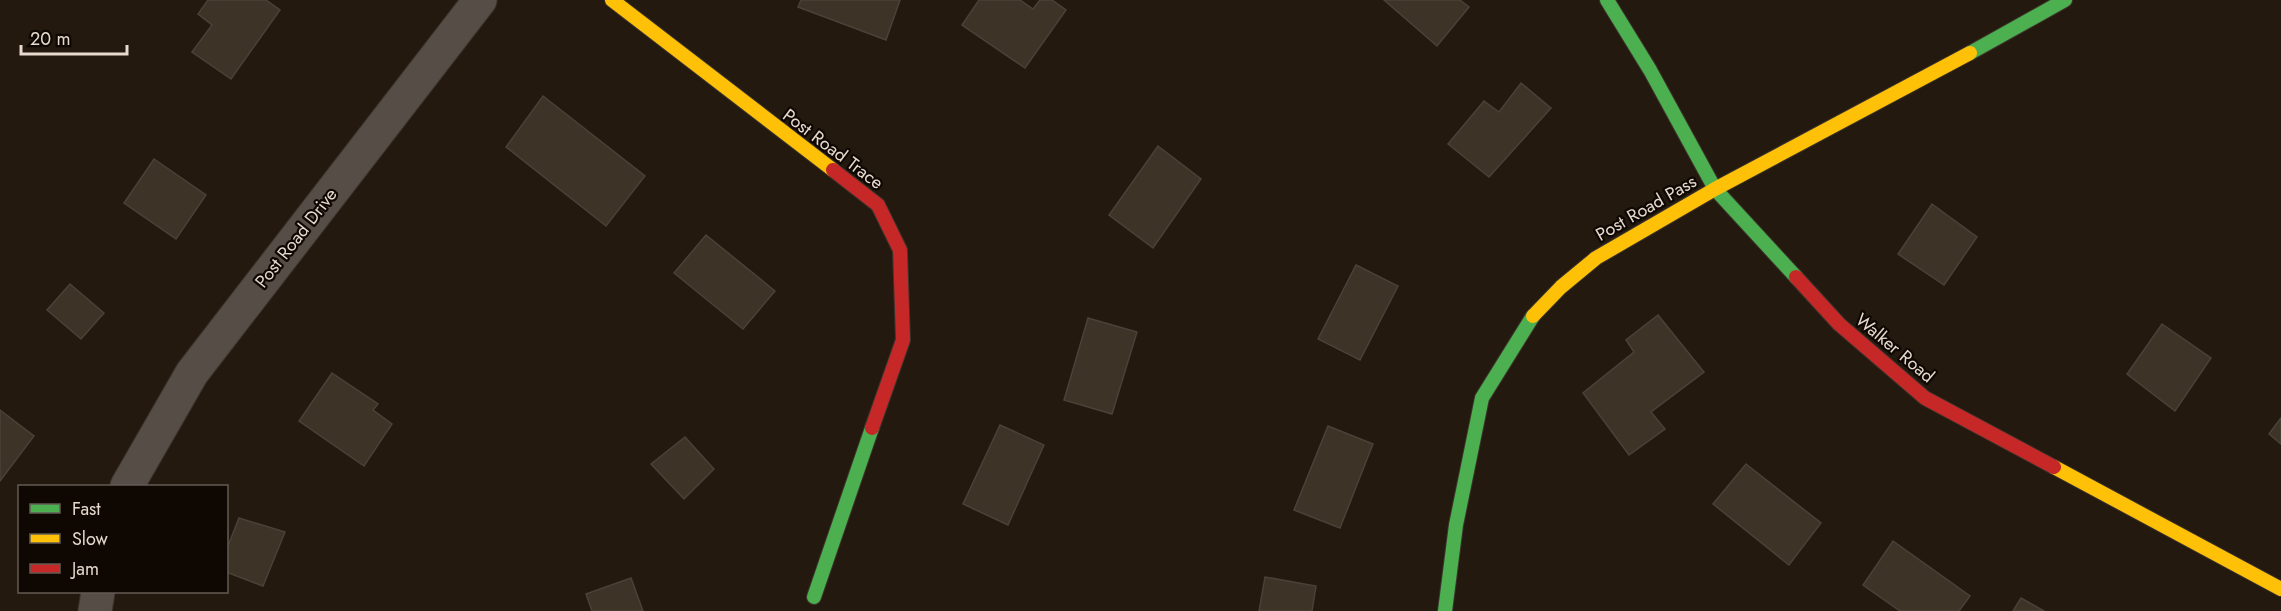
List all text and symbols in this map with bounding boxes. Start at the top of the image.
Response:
scale bar [21,18,128,56]
text: 20 m [30,26,70,52]
street label: Post Road Trace [777,103,889,195]
street label: Post Road Pass [1591,169,1701,247]
street label: Post Road Drive [249,183,343,293]
street label: Walker Road [1850,307,1940,389]
legend [18,485,228,593]
text: Fast [72,496,101,522]
text: Slow [72,526,109,552]
text: Jam [70,556,99,582]

